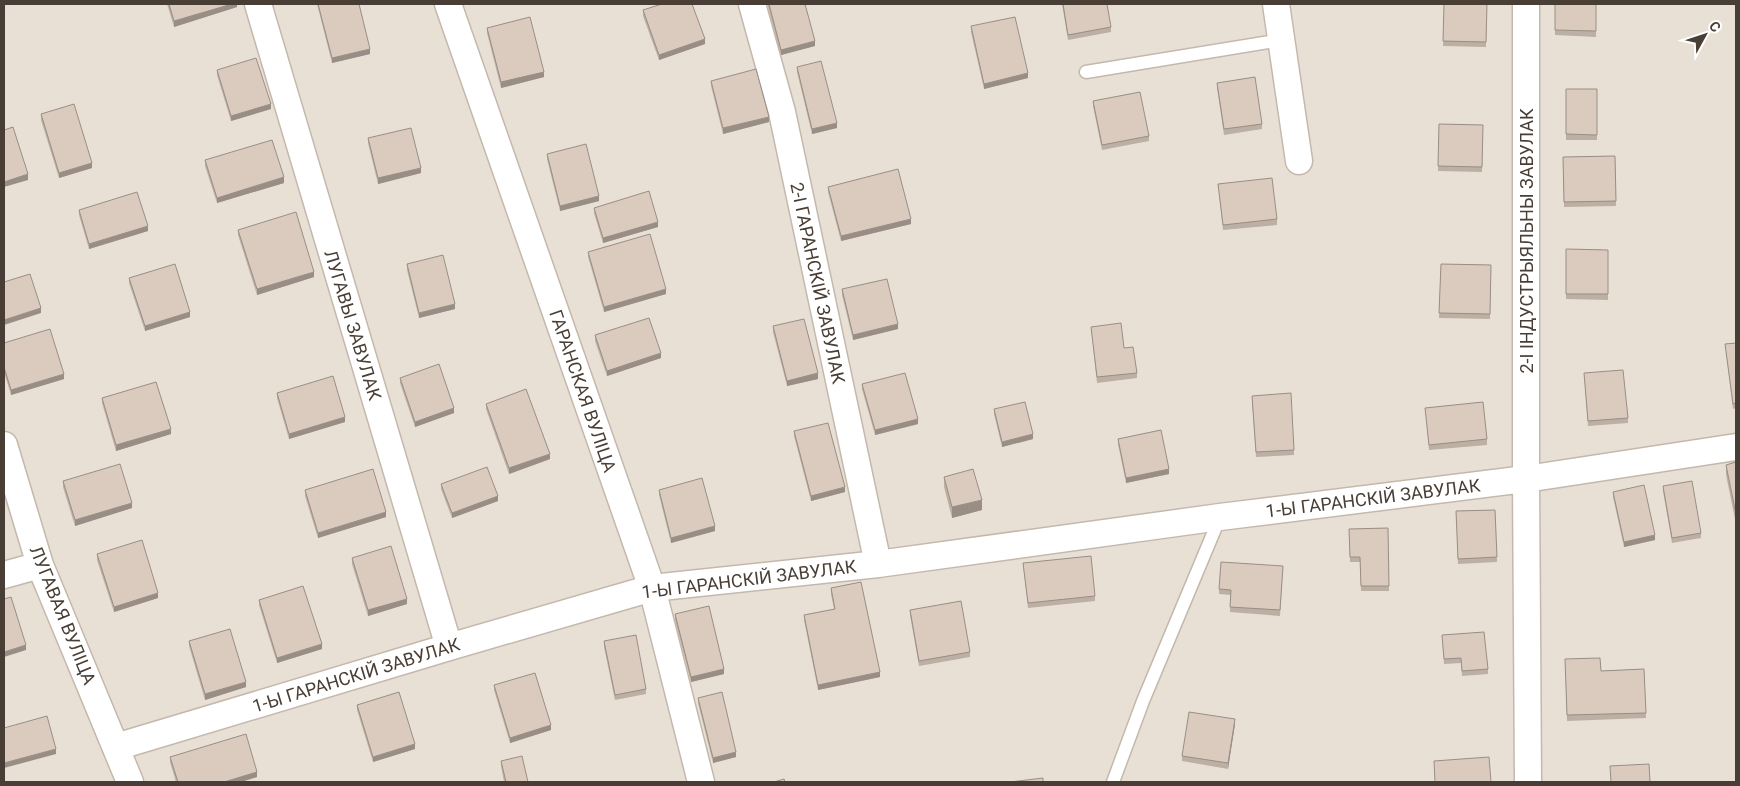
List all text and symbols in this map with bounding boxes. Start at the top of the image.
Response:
north arrow [1680,10,1730,60]
text: С [1706,18,1724,35]
street label: 2-І ІНДУСТРЫЯЛЬНЫ ЗАВУЛАК [1516,108,1537,374]
street label: 2-І ГАРАНСКІЙ ЗАВУЛАК [786,180,850,386]
street label: ЛУГАВЫ ЗАВУЛАК [320,247,386,403]
street label: ГАРАНСКАЯ ВУЛІЦА [545,307,621,475]
street label: 1-Ы ГАРАНСКІЙ ЗАВУЛАК [1265,474,1482,522]
street label: ЛУГАВАЯ ВУЛІЦА [26,543,100,688]
street label: 1-Ы ГАРАНСКІЙ ЗАВУЛАК [641,555,858,603]
street label: 1-Ы ГАРАНСКІЙ ЗАВУЛАК [250,633,463,717]

